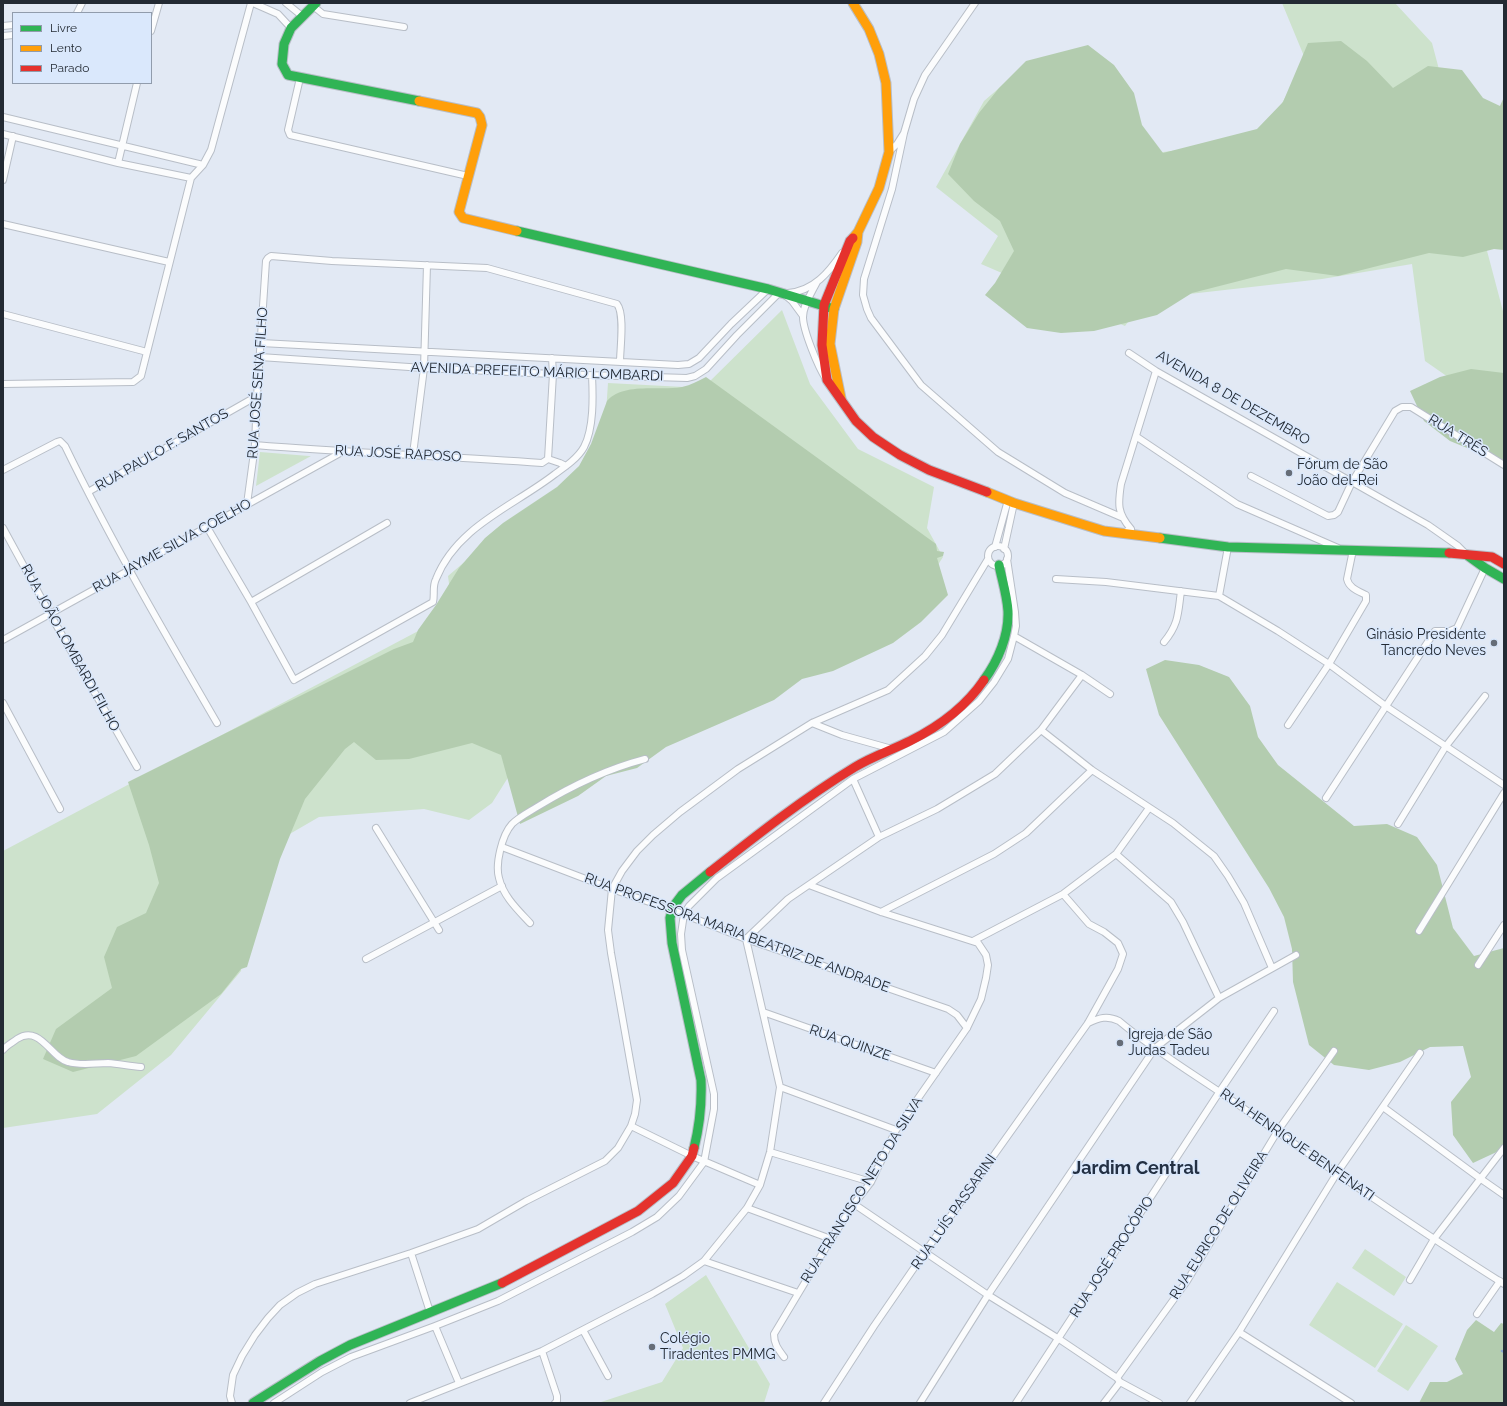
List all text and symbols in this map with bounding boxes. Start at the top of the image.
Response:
legend [12,12,152,84]
text: Livre [50,21,77,35]
text: Lento [50,41,82,55]
text: Parado [50,61,89,75]
street label: RUA JOSÉ SENA FILHO [244,307,272,459]
street label: AVENIDA 8 DE DEZEMBRO [1153,347,1313,449]
street label: AVENIDA PREFEITO MÁRIO LOMBARDI [410,359,664,385]
street label: RUA PAULO F. SANTOS [93,405,231,495]
street label: RUA TRÊS [1425,411,1491,461]
street label: RUA JOSÉ RAPOSO [334,442,462,466]
place label: Fórum de São João del-Rei [1297,457,1388,490]
marker: Fórum de São João del-Rei [1284,468,1294,478]
street label: RUA JAYME SILVA COELHO [90,495,254,597]
street label: RUA JOÃO LOMBARDI FILHO [17,562,123,734]
place label: Ginásio Presidente Tancredo Neves [1366,627,1486,660]
marker: Ginásio Presidente Tancredo Neves [1489,638,1499,648]
street label: RUA PROFESSORA MARIA BEATRIZ DE ANDRADE [582,870,892,996]
street label: RUA QUINZE [807,1021,893,1065]
place label: Igreja de São Judas Tadeu [1128,1027,1212,1060]
marker: Igreja de São Judas Tadeu [1115,1038,1125,1048]
street label: RUA HENRIQUE BENFENATI [1217,1085,1377,1205]
street label: RUA FRANCISCO NETO DA SILVA [798,1094,926,1286]
street label: RUA EURICO DE OLIVEIRA [1166,1148,1272,1302]
street label: RUA LUÍS PASSARINI [908,1151,1000,1273]
district label: Jardim Central [1073,1158,1199,1180]
street label: RUA JOSÉ PROCÓPIO [1066,1193,1158,1321]
place label: Colégio Tiradentes PMMG [660,1331,776,1364]
marker: Colégio Tiradentes PMMG [647,1342,657,1352]

